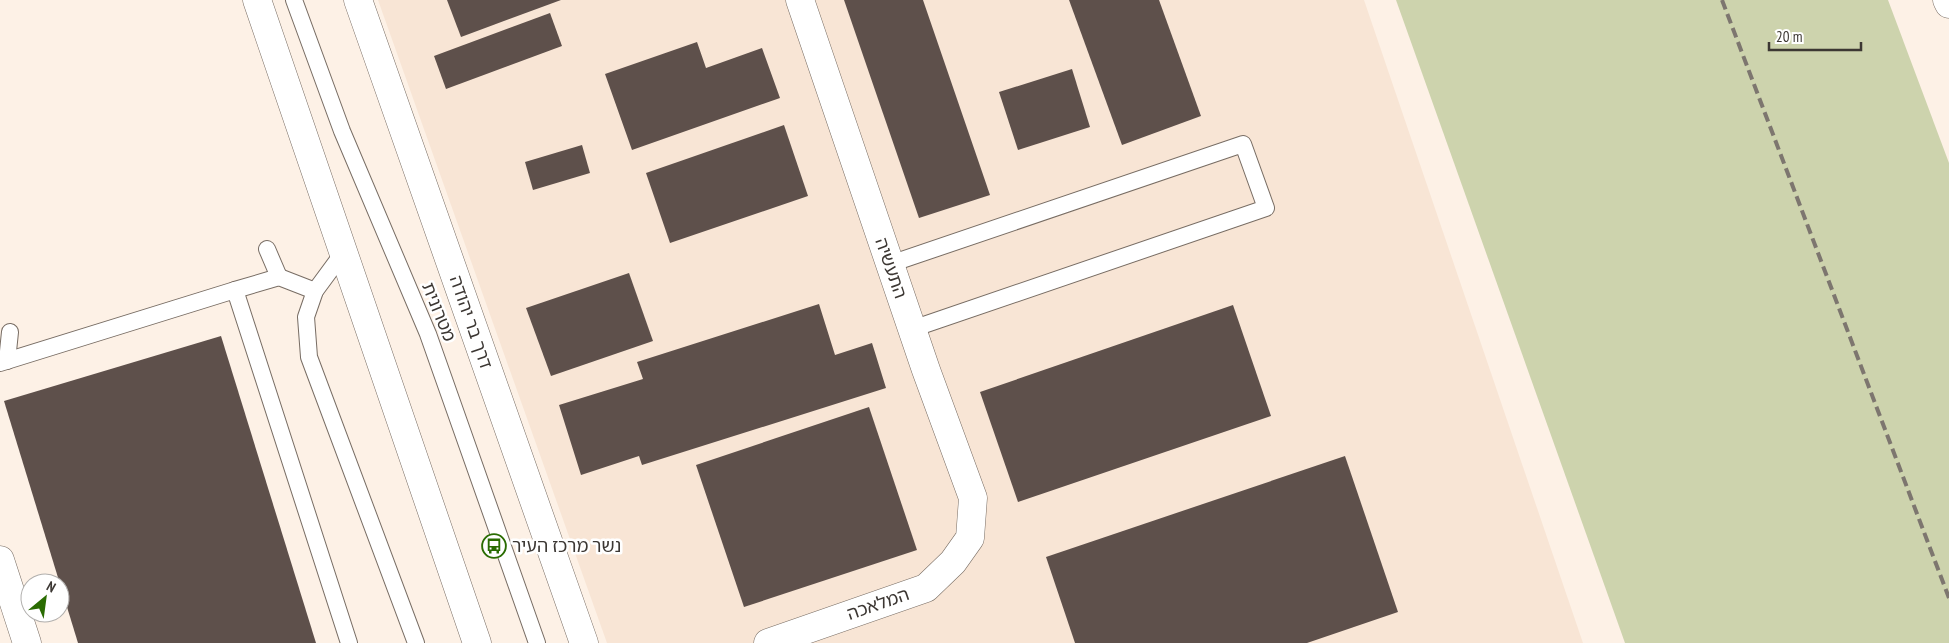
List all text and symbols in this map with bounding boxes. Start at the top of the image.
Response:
scale bar [1769,20,1862,52]
text: 20 m [1776,27,1802,46]
street label: התעשיה [870,234,913,301]
street label: דרך בר יהודה [445,272,498,372]
street label: מטרונית [417,279,462,345]
bus stop icon: נשר מרכז העיר [481,533,507,559]
place label: נשר מרכז העיר [512,534,621,557]
north arrow [20,573,70,623]
text: N [44,577,59,596]
street label: המלאכה [844,582,912,625]

